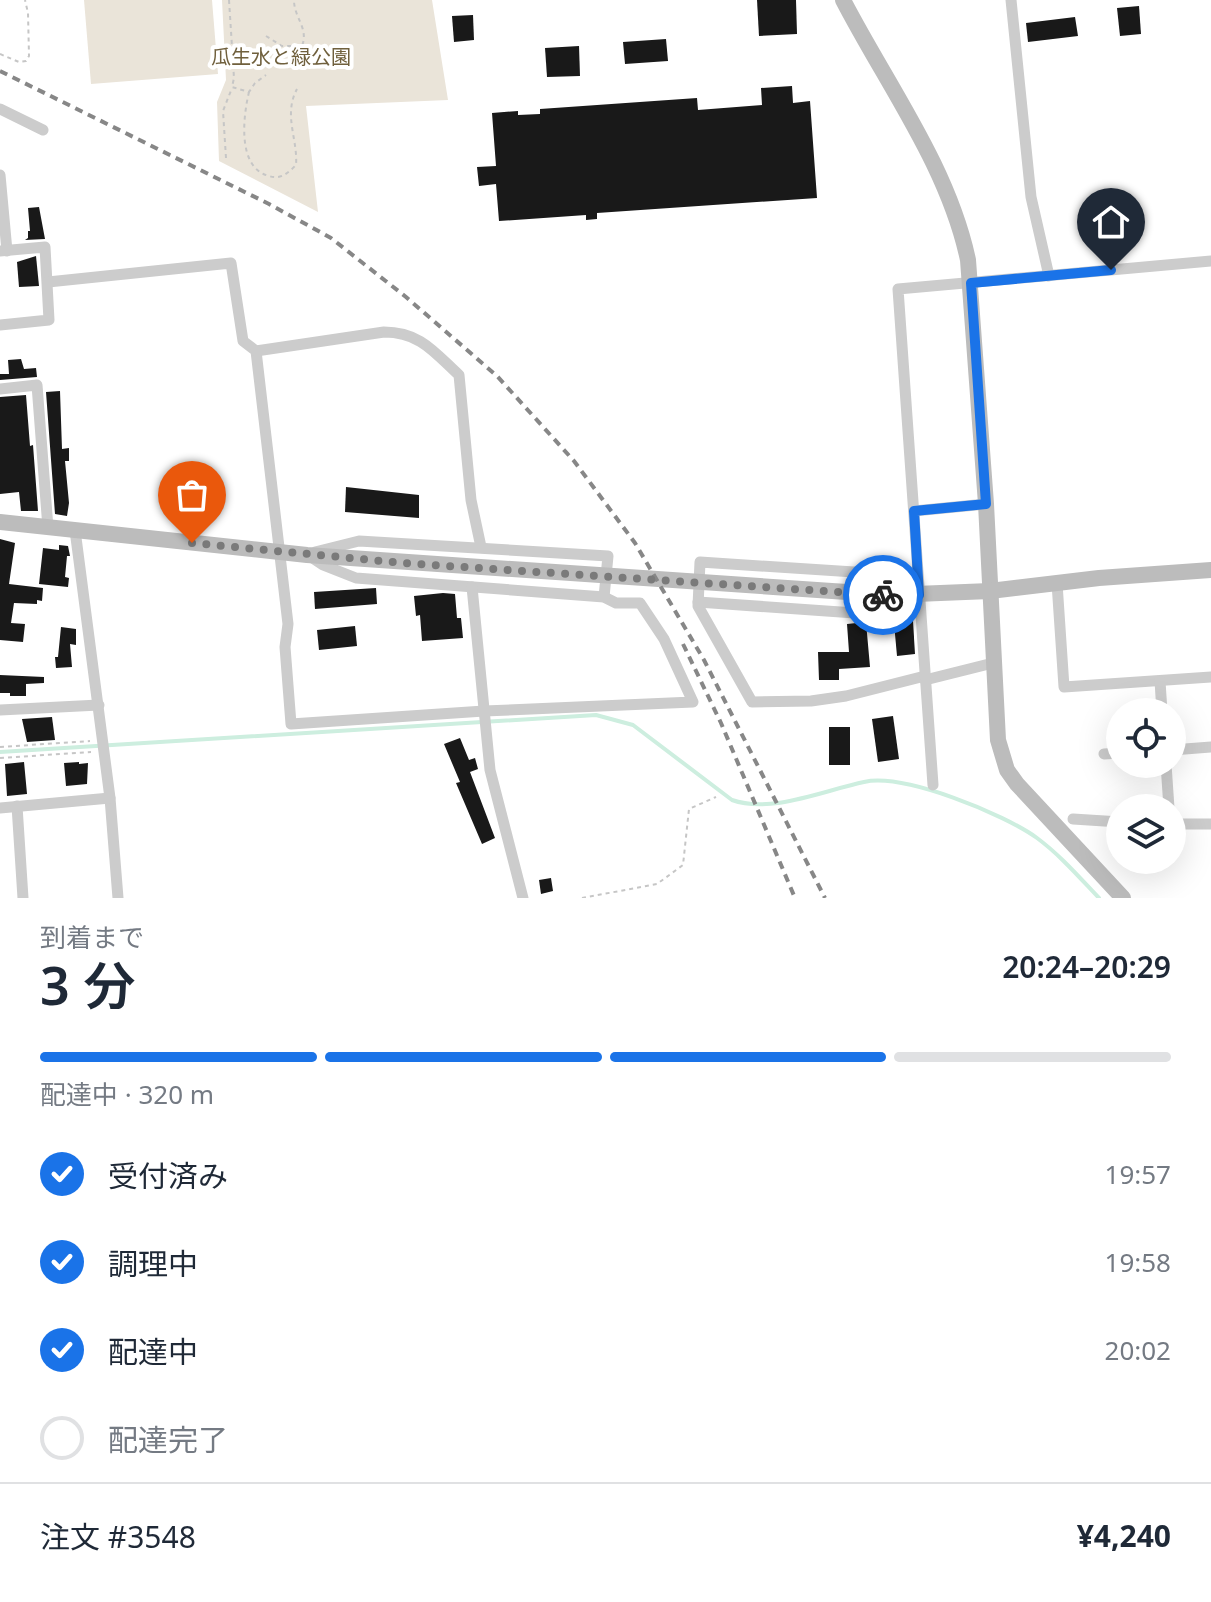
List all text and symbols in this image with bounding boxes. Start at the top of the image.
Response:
park label: 瓜生水と緑公園 [211,43,351,70]
pin [1077,188,1145,270]
icon: home [1089,200,1133,244]
pin [158,461,226,543]
icon: bag [170,473,214,517]
courier [843,555,923,635]
icon: bike [861,573,905,617]
map controls [1106,698,1186,874]
button: locate [1106,698,1186,778]
button: layers [1106,794,1186,874]
text: 到着まで [40,919,144,955]
text: 20:24–20:29 [1002,946,1171,987]
text: 3 分 [40,949,135,1020]
text: 配達中 · 320 m [40,1076,214,1112]
icon: check [40,1152,84,1196]
text: 受付済み [108,1155,228,1196]
text: 19:57 [1105,1156,1171,1192]
icon: check [40,1240,84,1284]
text: 調理中 [108,1243,198,1284]
text: 19:58 [1105,1244,1171,1280]
icon: check [40,1328,84,1372]
text: 配達中 [108,1331,198,1372]
text: 20:02 [1105,1332,1171,1368]
text: 配達完了 [108,1419,228,1460]
text: ¥4,240 [1077,1515,1171,1556]
text: 注文 #3548 [40,1516,196,1557]

